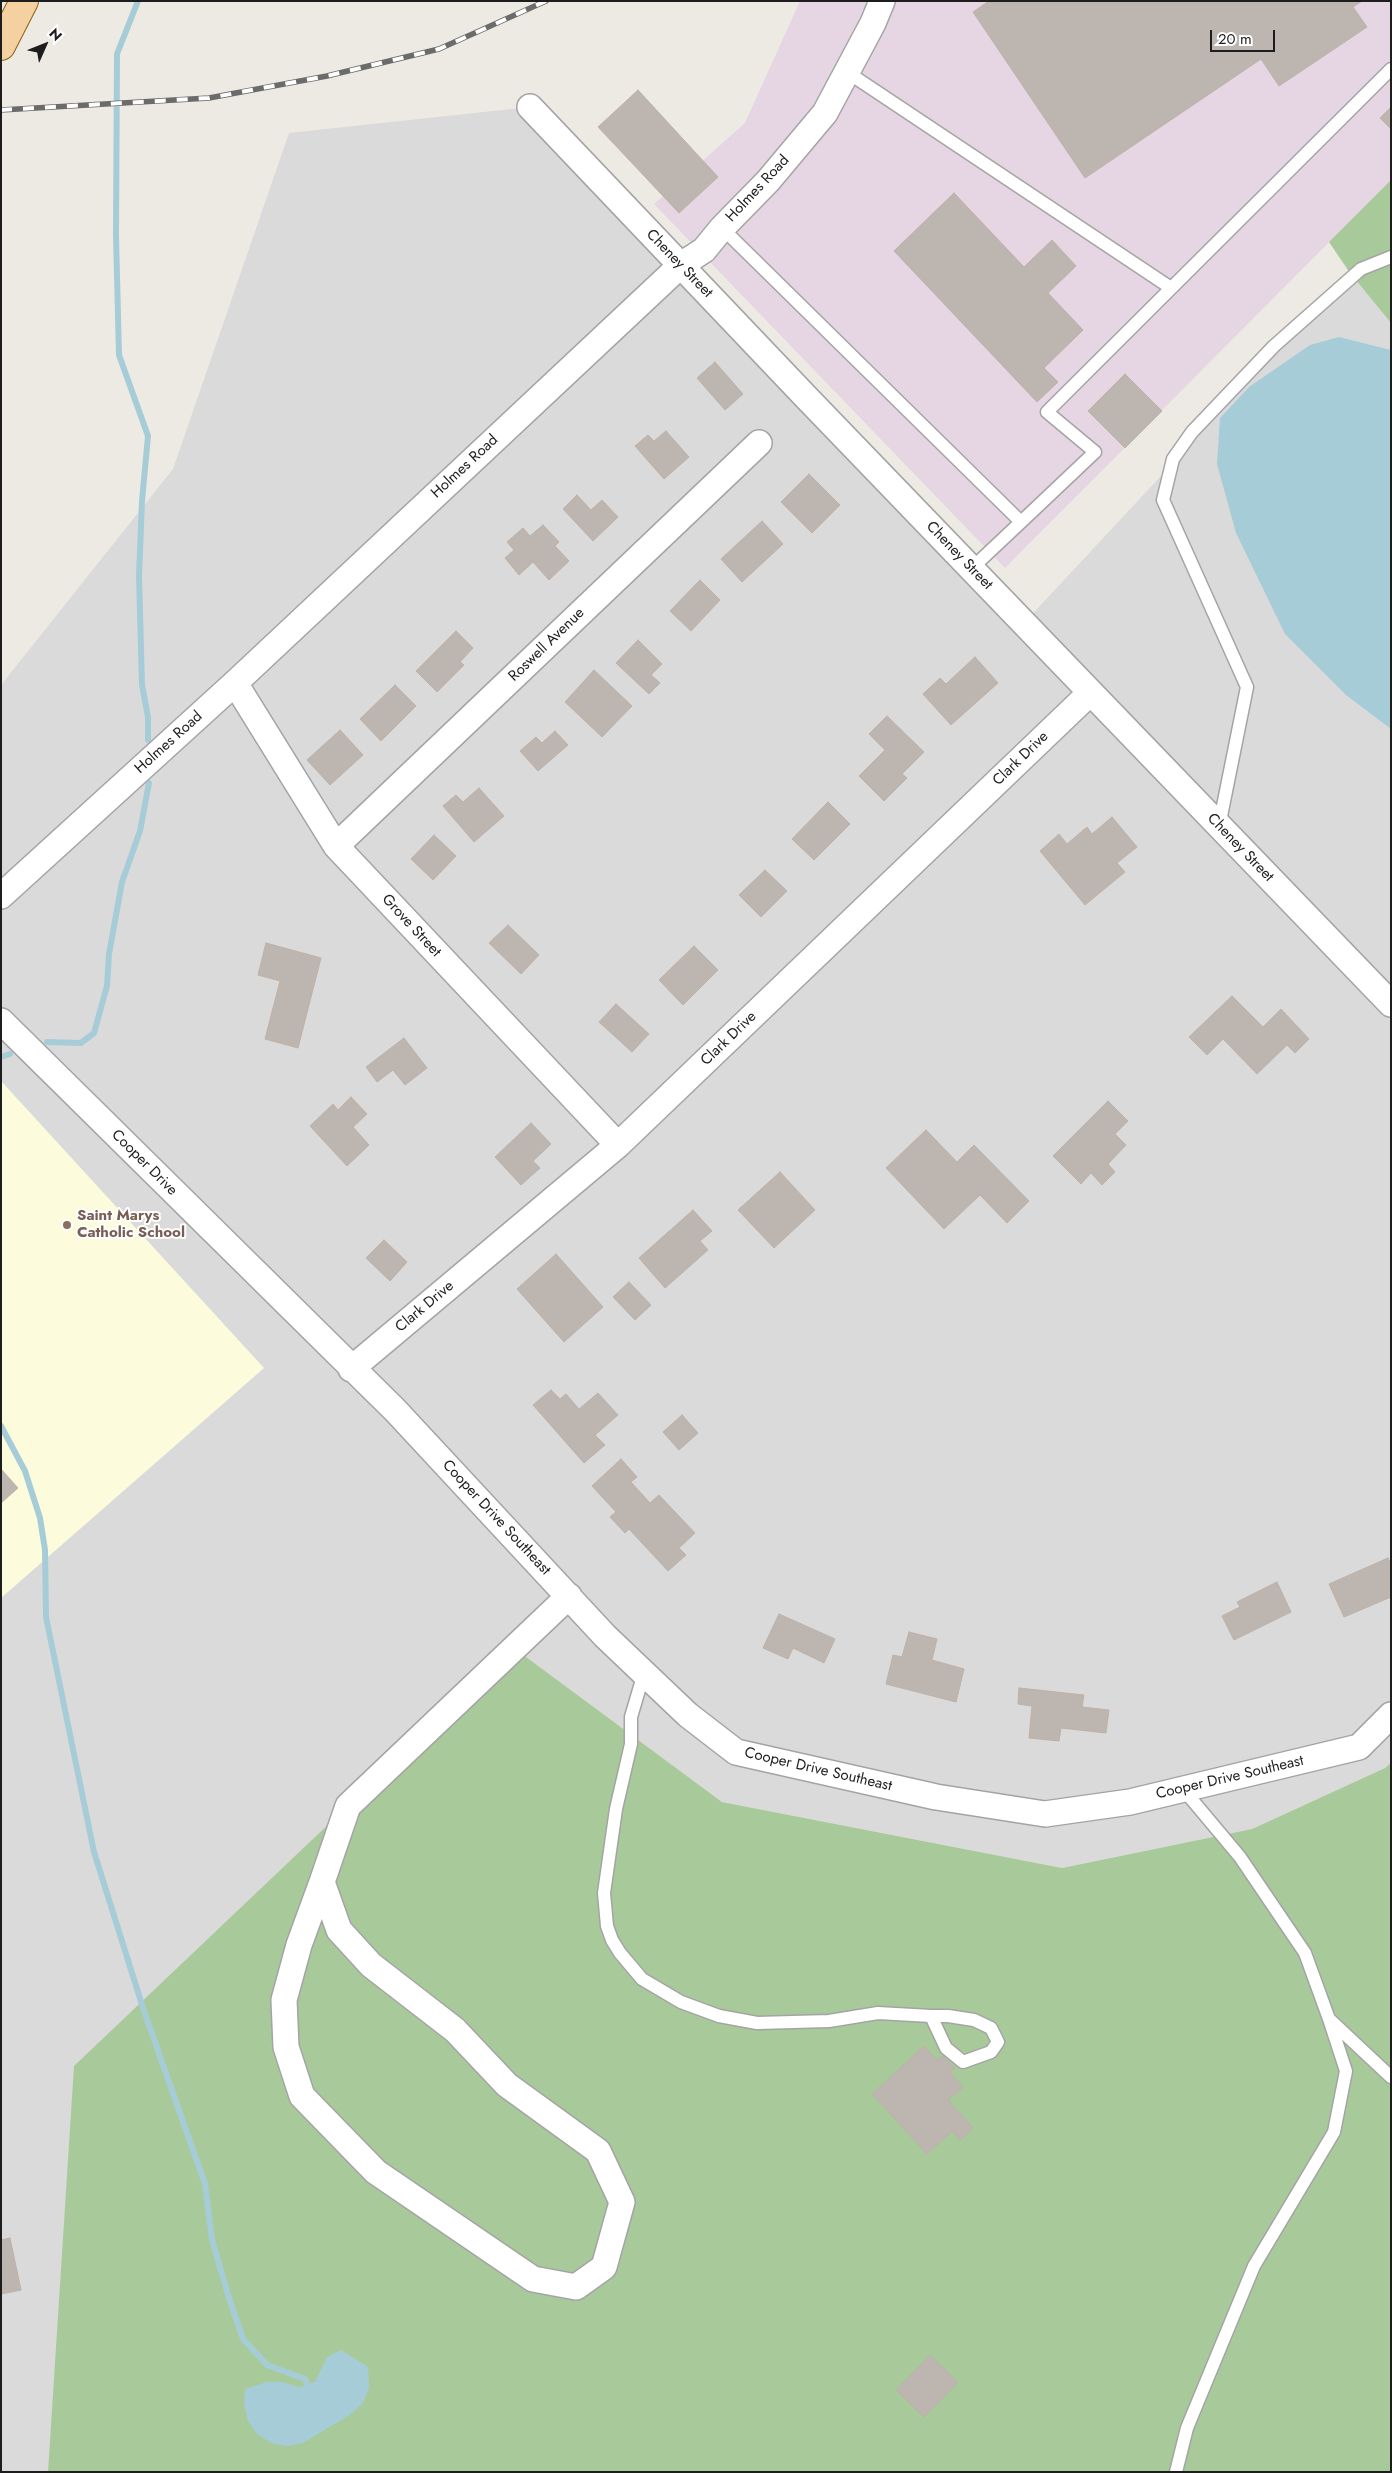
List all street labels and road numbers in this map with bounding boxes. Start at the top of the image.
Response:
street label: Holmes Road [723,152,793,226]
street label: Cheney Street [642,226,716,302]
street label: Holmes Road [428,432,502,502]
street label: Cheney Street [922,518,996,594]
street label: Roswell Avenue [505,604,589,686]
street label: Holmes Road [132,708,206,778]
street label: Clark Drive [989,728,1053,790]
street label: Cheney Street [1203,810,1277,886]
street label: Grove Street [378,891,444,961]
street label: Clark Drive [697,1008,761,1070]
street label: Cooper Drive [107,1126,181,1200]
street label: Clark Drive [392,1277,458,1337]
street label: Cooper Drive Southeast [438,1457,554,1579]
street label: Cooper Drive Southeast [743,1744,893,1796]
street label: Cooper Drive Southeast [1155,1752,1305,1804]

